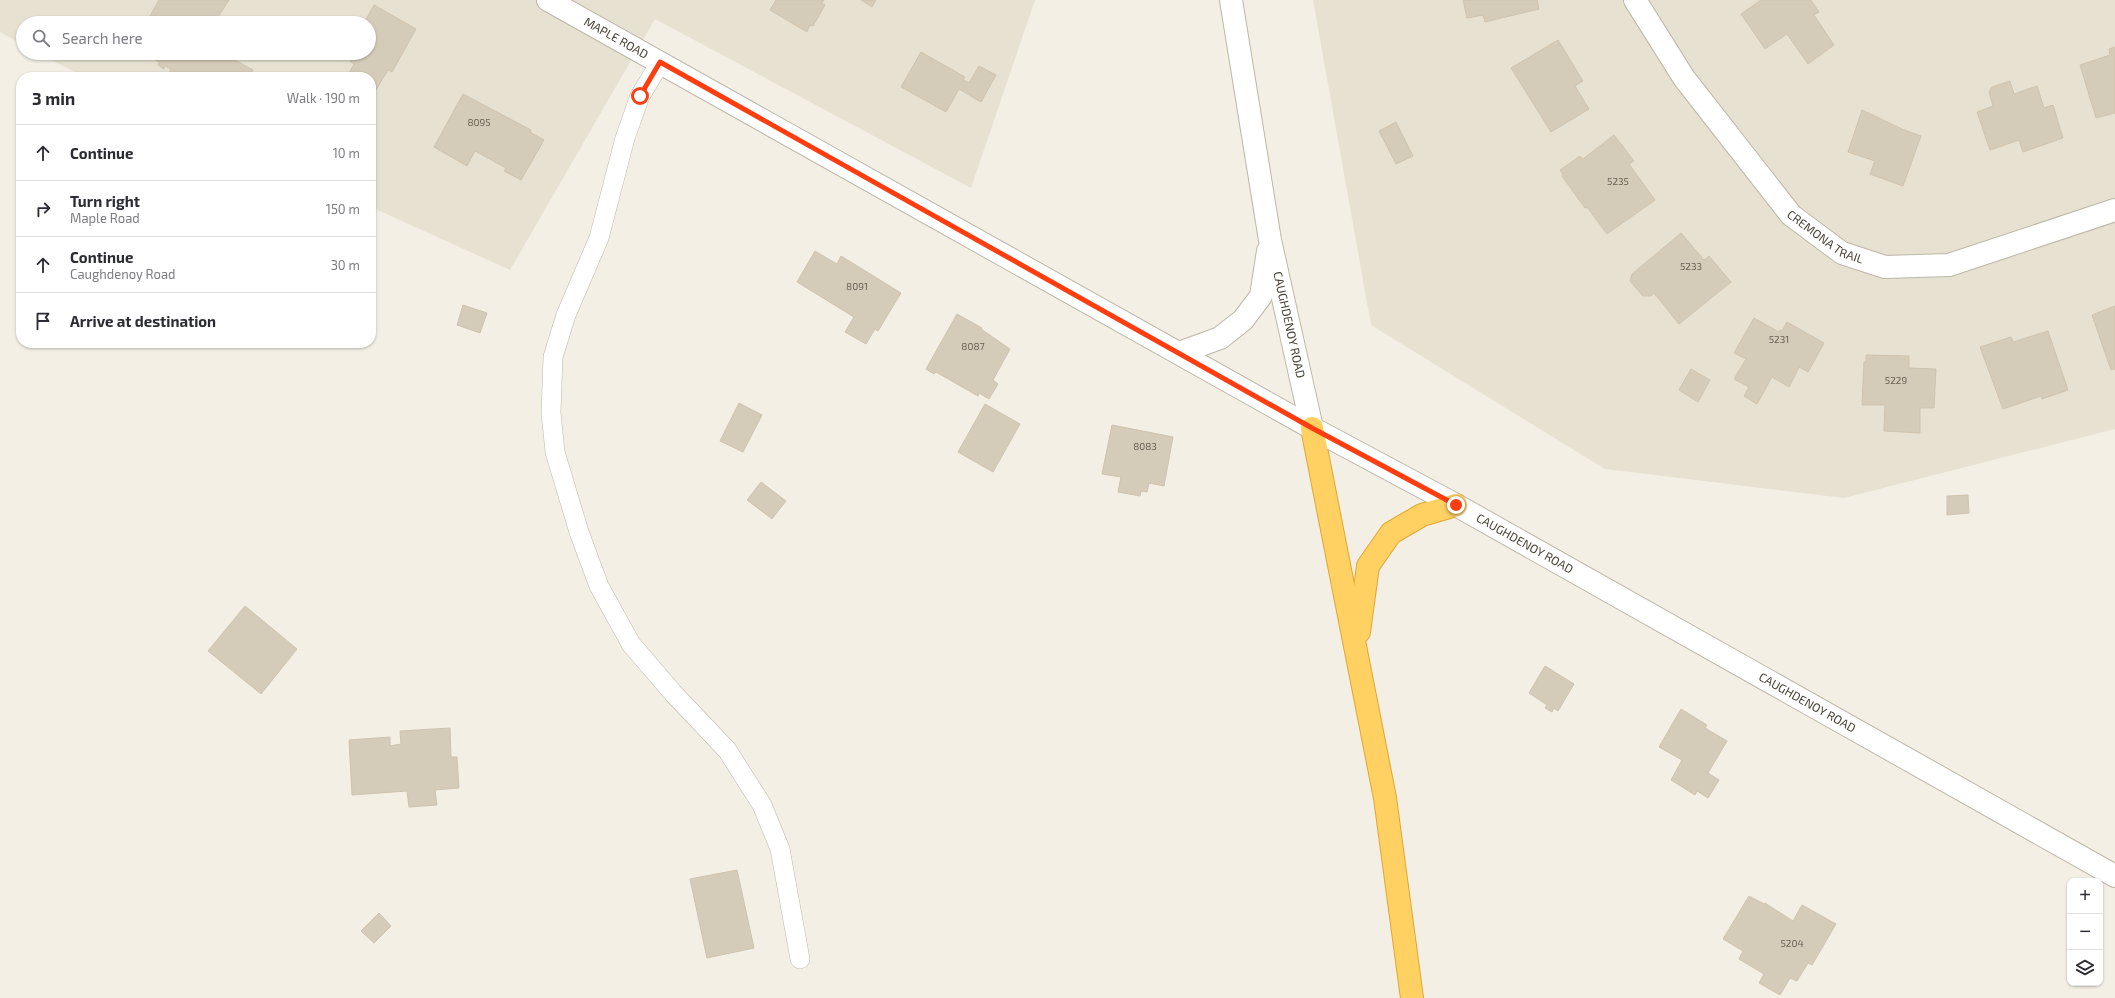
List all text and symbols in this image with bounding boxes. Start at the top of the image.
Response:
street label: MAPLE ROAD [582,14,651,61]
search box [16,16,376,60]
icon: search [30,27,52,49]
text: Search here [62,29,143,47]
route start [631,87,649,105]
text: 3 min [32,88,75,108]
text: Walk · 190 m [287,90,360,106]
house number: 8095 [467,116,491,128]
icon: ahead [32,142,54,164]
text: Continue [70,144,133,162]
text: 10 m [333,145,360,161]
house number: 5235 [1607,175,1629,187]
text: Turn right [70,192,140,210]
icon: right [32,198,54,220]
text: 150 m [326,201,360,217]
street label: CREMONA TRAIL [1785,207,1865,265]
text: Maple Road [70,210,140,226]
text: Continue [70,248,133,266]
icon: ahead [32,254,54,276]
text: 30 m [331,257,360,273]
house number: 5233 [1680,260,1702,272]
text: Caughdenoy Road [70,266,175,282]
street label: CAUGHDENOY ROAD [1271,270,1309,379]
house number: 8091 [846,280,868,292]
icon: arrive [32,310,54,332]
text: Arrive at destination [70,312,216,330]
house number: 5231 [1769,333,1789,345]
house number: 8087 [961,340,985,352]
house number: 5229 [1885,374,1907,386]
house number: 8083 [1133,440,1157,452]
route end [1447,496,1465,514]
street label: CAUGHDENOY ROAD [1474,510,1576,576]
street label: CAUGHDENOY ROAD [1757,669,1859,735]
map controls [2067,878,2103,986]
button: + [2067,878,2103,914]
button: − [2067,914,2103,950]
house number: 5204 [1780,937,1804,949]
button: layers [2067,950,2103,986]

